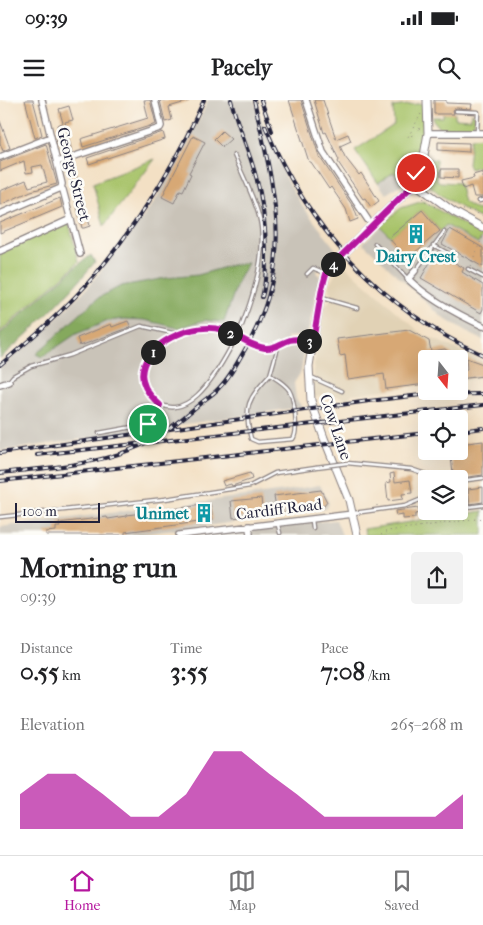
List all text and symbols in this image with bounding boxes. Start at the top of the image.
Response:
text: 09:39 [25,7,68,29]
icon: menu [20,54,48,82]
icon: search [435,54,463,82]
text: Pacely [211,55,272,81]
street label: George Street [53,125,95,223]
pin [395,152,437,194]
icon: check [402,159,430,187]
building icon: Dairy Crest [405,223,427,245]
place label: Dairy Crest [376,247,456,267]
pin: 4 [320,252,346,276]
text: 4 [329,256,338,273]
pin: 2 [218,320,242,346]
text: 2 [227,325,234,342]
pin: 3 [296,328,322,354]
text: 3 [307,333,312,350]
pin: 1 [140,340,166,364]
text: 1 [151,344,156,361]
north arrow [418,350,468,400]
map controls [418,350,468,520]
street label: Cow Lane [316,392,356,462]
pin [127,403,169,445]
icon: arrive [134,410,162,438]
button: locate [418,410,468,460]
button: layers [418,470,468,520]
street label: Cardiff Road [235,494,323,524]
scale bar [15,500,100,523]
building icon: Unimet [193,502,215,524]
text: 100 m [22,503,57,520]
place label: Unimet [135,504,189,523]
text: Morning run [20,551,177,584]
button: share [411,552,463,604]
text: 09:39 [20,587,56,606]
text: Distance [20,640,73,657]
text: Time [170,640,202,657]
text: Pace [321,640,349,657]
text: 0.55 [20,657,59,686]
text: 3:55 [170,657,208,686]
text: 7:08 [321,657,365,686]
text: km [59,667,81,684]
text: /km [365,667,390,684]
text: Elevation [20,715,85,734]
text: 265–268 m [391,715,463,734]
tab: Home [64,867,100,914]
tab: Map [228,867,256,914]
tab: Saved [384,867,419,914]

